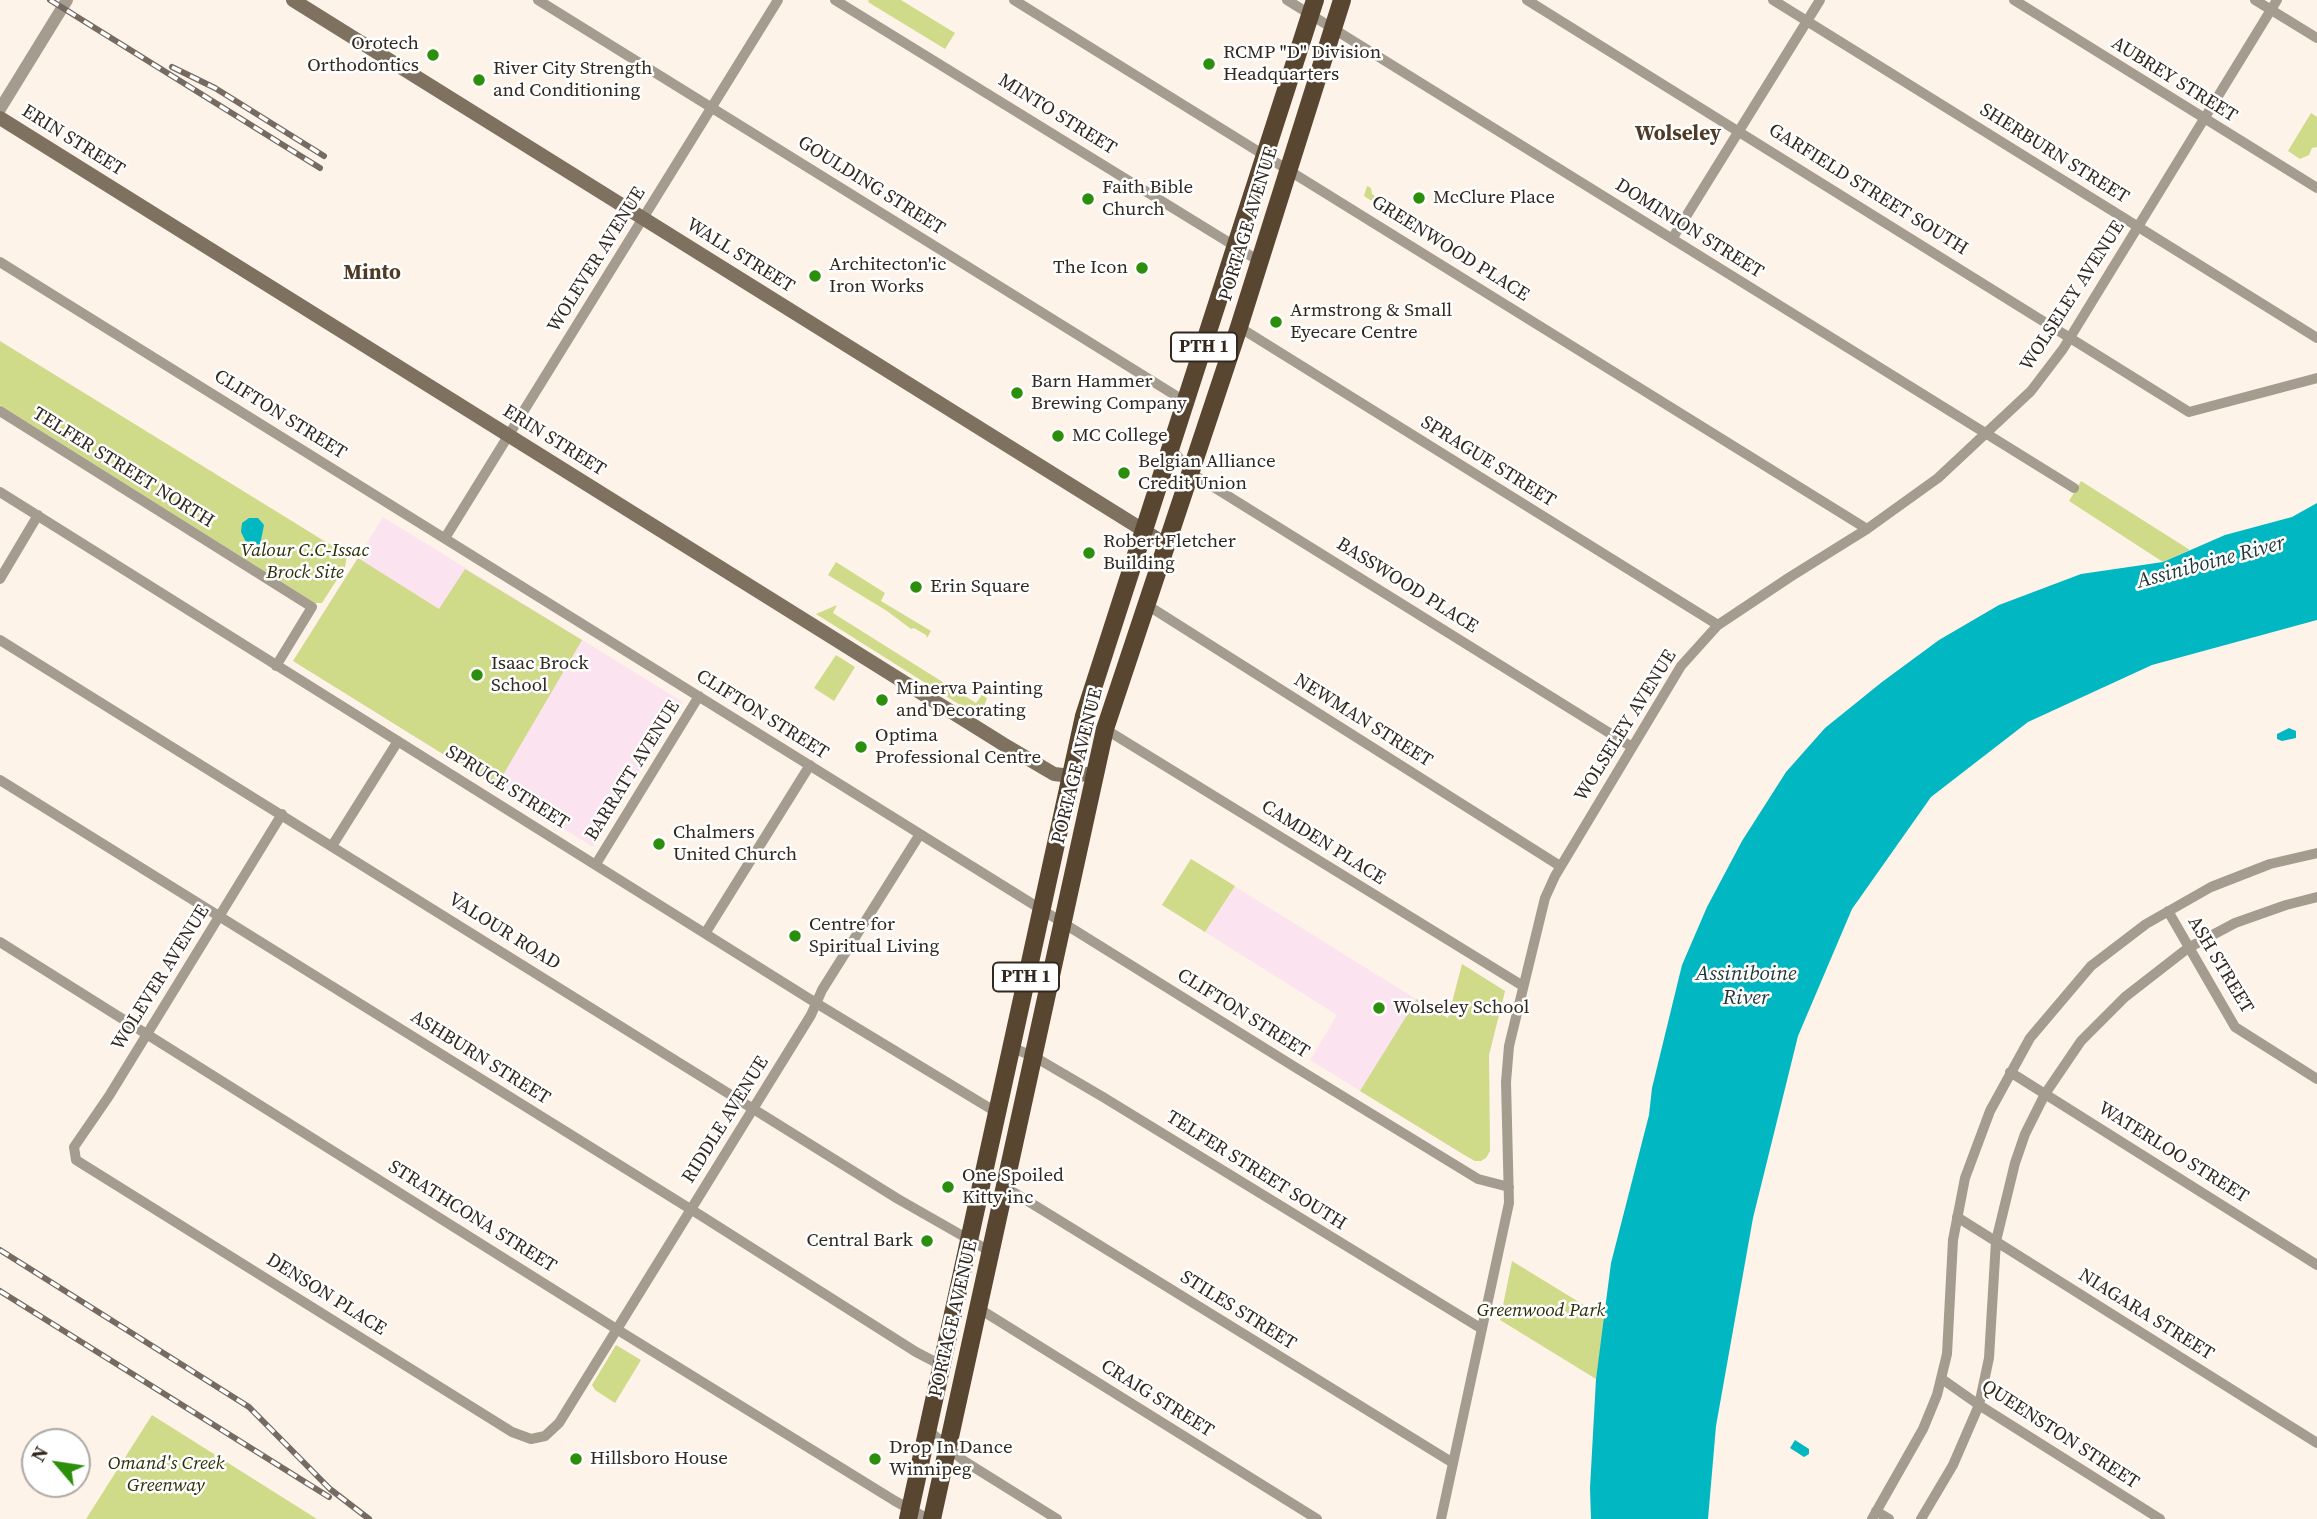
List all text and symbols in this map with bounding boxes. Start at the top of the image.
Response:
street label: AUBREY STREET [2107,32,2241,128]
place label: Orotech Orthodontics [307,33,419,77]
place label: RCMP "D" Division Headquarters [1223,42,1381,86]
marker: Orotech Orthodontics [425,47,441,63]
marker: RCMP "D" Division Headquarters [1201,56,1217,72]
place label: River City Strength and Conditioning [493,58,652,102]
street label: MINTO STREET [994,70,1120,160]
marker: River City Strength and Conditioning [471,72,487,88]
street label: SHERBURN STREET [1975,99,2133,209]
street label: ERIN STREET [17,100,129,182]
street label: GARFIELD STREET SOUTH [1764,119,1972,261]
district label: Wolseley [1635,122,1721,148]
street label: GOULDING STREET [793,131,949,241]
street label: PORTAGE AVENUE [1215,144,1283,304]
street label: DOMINION STREET [1611,174,1767,284]
place label: Faith Bible Church [1102,177,1193,221]
street label: WOLEVER AVENUE [543,183,651,337]
place label: McClure Place [1433,187,1555,209]
marker: McClure Place [1411,190,1427,206]
marker: Faith Bible Church [1080,191,1096,207]
street label: GREENWOOD PLACE [1367,191,1533,307]
street label: WALL STREET [682,214,798,298]
street label: WOLSELEY AVENUE [2016,217,2130,375]
place label: Architecton'ic Iron Works [829,254,947,298]
place label: The Icon [1053,257,1128,279]
marker: The Icon [1134,260,1150,276]
district label: Minto [343,261,401,287]
marker: Architecton'ic Iron Works [807,268,823,284]
place label: Armstrong & Small Eyecare Centre [1290,300,1452,344]
marker: Armstrong & Small Eyecare Centre [1268,314,1284,330]
road number: PTH 1 [1171,332,1237,362]
street label: CLIFTON STREET [210,365,350,465]
place label: Barn Hammer Brewing Company [1031,371,1187,415]
marker: Barn Hammer Brewing Company [1009,385,1025,401]
street label: ERIN STREET [498,400,610,482]
street label: TELFER STREET NORTH [28,403,218,533]
street label: SPRAGUE STREET [1416,411,1560,513]
place label: MC College [1072,425,1168,447]
marker: MC College [1050,428,1066,444]
place label: Belgian Alliance Credit Union [1138,451,1276,495]
marker: Belgian Alliance Credit Union [1116,465,1132,481]
place label: Robert Fletcher Building [1103,531,1236,575]
water label: Assiniboine River [2134,531,2288,595]
street label: BASSWOOD PLACE [1332,533,1482,639]
park label: Valour C.C-Issac Brock Site [241,540,369,584]
marker: Robert Fletcher Building [1081,545,1097,561]
place label: Erin Square [930,576,1030,598]
marker: Erin Square [908,579,924,595]
street label: WOLSELEY AVENUE [1570,646,1682,806]
place label: Isaac Brock School [491,653,589,697]
street label: CLIFTON STREET [692,665,832,765]
marker: Isaac Brock School [469,667,485,683]
street label: NEWMAN STREET [1290,669,1436,773]
place label: Minerva Painting and Decorating [896,678,1043,722]
street label: PORTAGE AVENUE [1048,686,1108,846]
marker: Minerva Painting and Decorating [874,692,890,708]
street label: BARRATT AVENUE [581,697,685,845]
place label: Optima Professional Centre [875,725,1041,769]
marker: Optima Professional Centre [853,739,869,755]
street label: SPRUCE STREET [441,741,573,835]
street label: CAMDEN PLACE [1257,796,1389,890]
place label: Chalmers United Church [673,822,797,866]
marker: Chalmers United Church [651,836,667,852]
street label: VALOUR ROAD [444,888,564,976]
street label: WOLEVER AVENUE [107,901,215,1055]
street label: ASH STREET [2182,912,2258,1018]
place label: Centre for Spiritual Living [809,914,939,958]
marker: Centre for Spiritual Living [787,928,803,944]
road number: PTH 1 [993,962,1059,992]
water label: Assiniboine River [1695,962,1797,1012]
street label: CLIFTON STREET [1173,964,1313,1064]
place label: Wolseley School [1393,997,1529,1019]
marker: Wolseley School [1371,1000,1387,1016]
street label: ASHBURN STREET [406,1006,554,1110]
street label: RIDDLE AVENUE [678,1052,774,1188]
street label: WATERLOO STREET [2094,1097,2252,1209]
street label: TELFER STREET SOUTH [1162,1106,1350,1236]
street label: STRATHCONA STREET [384,1156,560,1278]
place label: One Spoiled Kitty inc [962,1165,1064,1209]
marker: One Spoiled Kitty inc [940,1179,956,1195]
place label: Central Bark [806,1230,913,1252]
marker: Central Bark [919,1233,935,1249]
street label: PORTAGE AVENUE [925,1239,983,1399]
street label: DENSON PLACE [262,1249,390,1341]
street label: NIAGARA STREET [2074,1264,2218,1366]
street label: STILES STREET [1176,1266,1300,1356]
park label: Greenwood Park [1477,1300,1605,1322]
street label: CRAIG STREET [1096,1355,1218,1443]
street label: QUEENSTON STREET [1977,1376,2143,1494]
north arrow [21,1428,91,1498]
place label: Drop In Dance Winnipeg [889,1437,1013,1481]
text: N [25,1441,54,1466]
place label: Hillsboro House [590,1448,728,1470]
marker: Hillsboro House [568,1451,584,1467]
marker: Drop In Dance Winnipeg [867,1451,883,1467]
park label: Omand's Creek Greenway [108,1453,224,1497]

